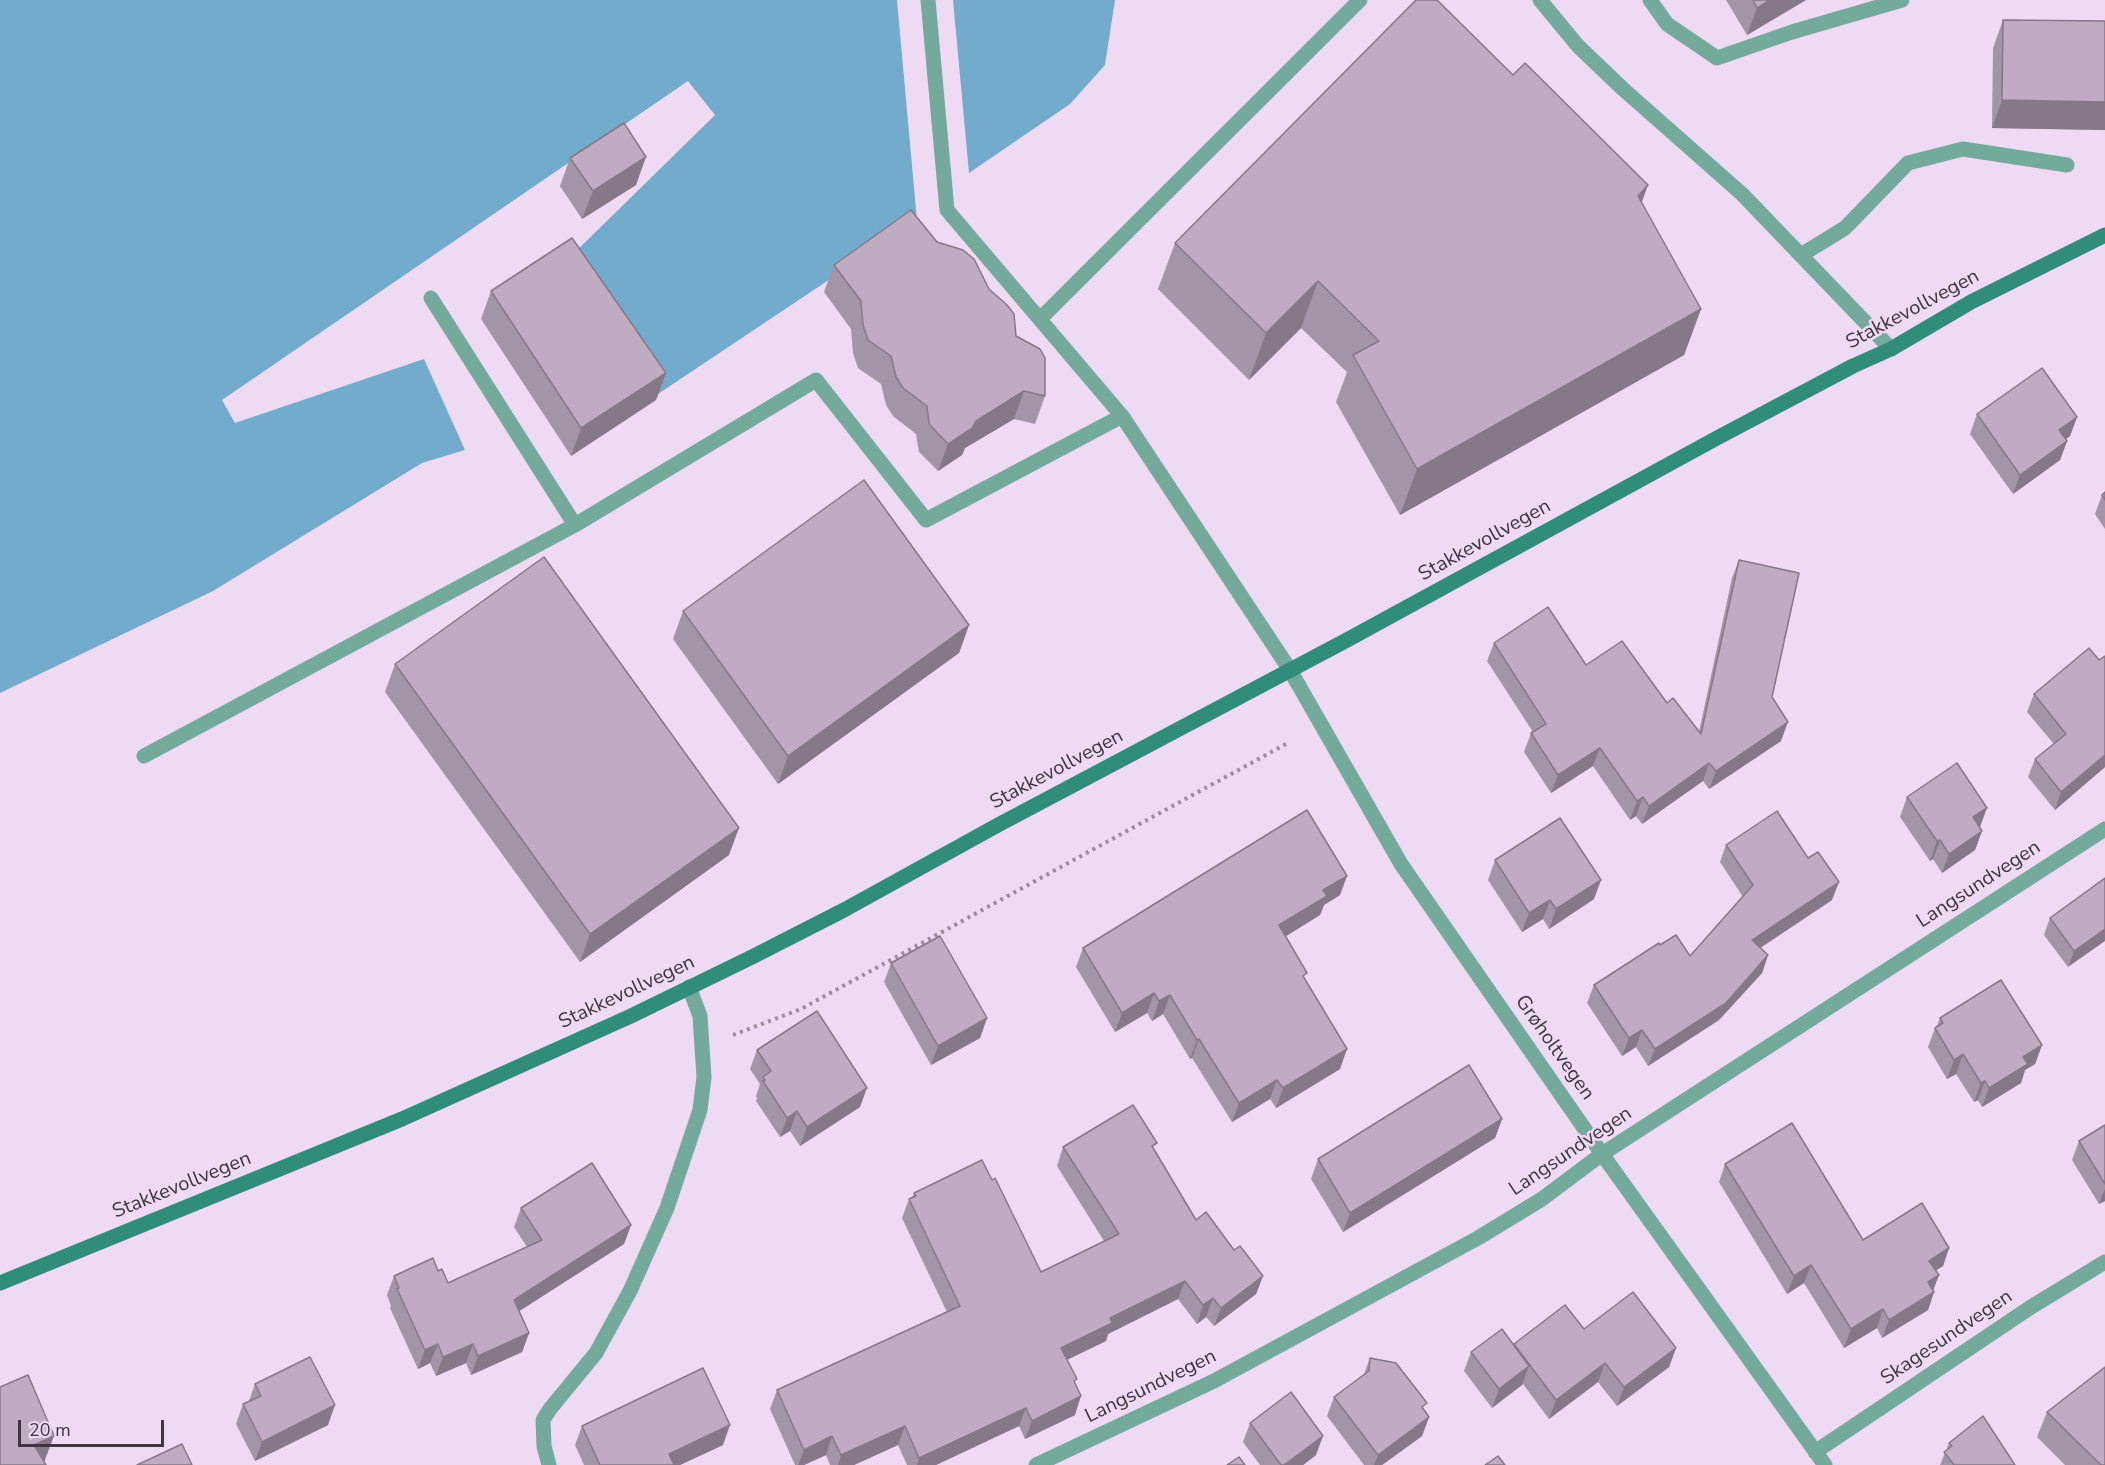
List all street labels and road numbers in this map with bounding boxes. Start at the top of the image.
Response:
street label: Stakkevollvegen [1842,265,1984,355]
street label: Stakkevollvegen [1415,495,1555,587]
street label: Stakkevollvegen [986,725,1128,815]
street label: Langsundvegen [1913,836,2045,934]
street label: Stakkevollvegen [555,951,699,1035]
street label: Grøholtvegen [1509,991,1599,1105]
street label: Langsundvegen [1505,1102,1637,1202]
street label: Stakkevollvegen [109,1147,255,1225]
street label: Skagesundvegen [1877,1285,2017,1391]
street label: Langsundvegen [1082,1345,1220,1429]

